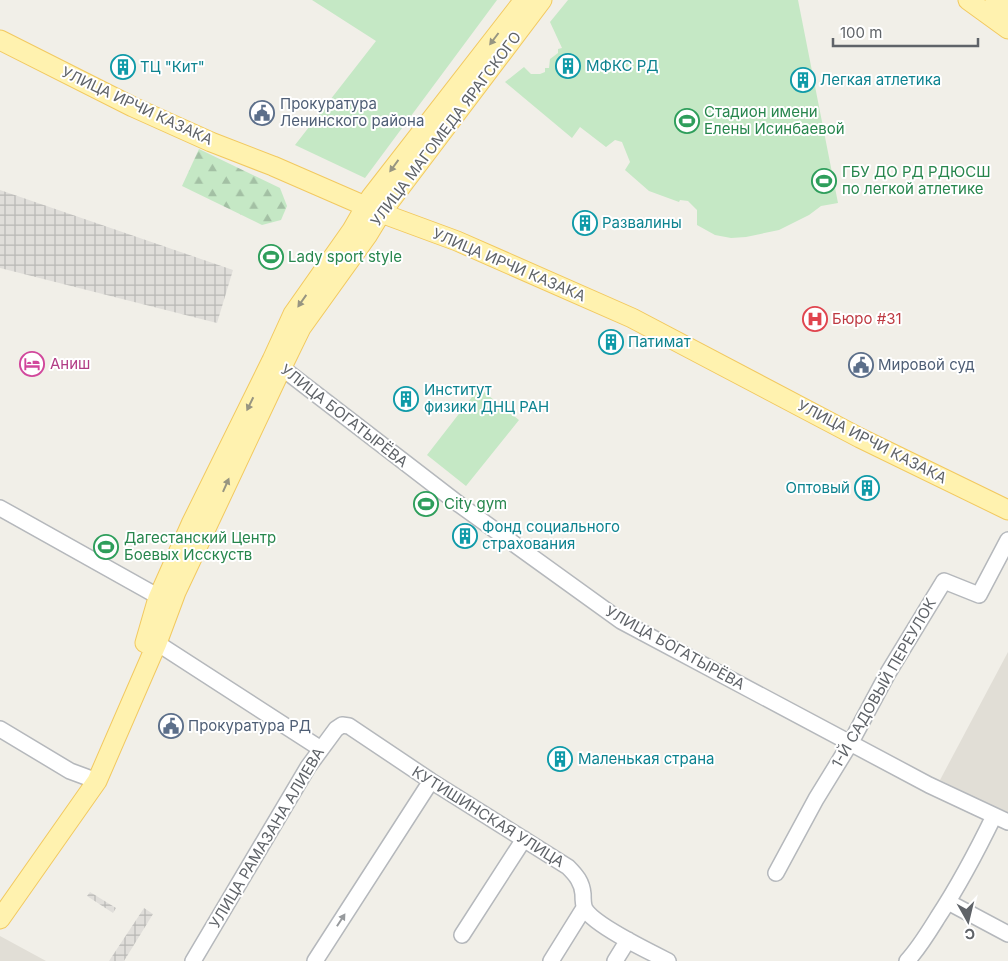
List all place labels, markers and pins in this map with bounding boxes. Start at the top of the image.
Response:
building icon: МФКС РД [555,53,581,79]
building icon: ТЦ "Кит" [110,54,136,80]
place label: МФКС РД [586,56,659,75]
place label: ТЦ "Кит" [140,57,205,76]
building icon: Легкая атлетика [790,67,816,93]
place label: Легкая атлетика [820,70,941,89]
place label: Прокуратура Ленинского района [280,94,424,130]
public building icon: Прокуратура Ленинского района [249,100,275,126]
place label: Стадион имени Елены Исинбаевой [704,102,845,138]
sports icon: Стадион имени Елены Исинбаевой [674,108,700,134]
place label: ГБУ ДО РД РДЮСШ по легкой атлетике [842,162,991,198]
sports icon: ГБУ ДО РД РДЮСШ по легкой атлетике [811,168,837,194]
building icon: Развалины [572,210,598,236]
place label: Развалины [602,213,682,232]
sports icon: Lady sport style [258,244,284,270]
place label: Lady sport style [288,247,402,266]
hospital icon: Бюро #31 [802,306,828,332]
place label: Бюро #31 [832,309,902,328]
building icon: Патимат [598,329,624,355]
place label: Патимат [628,332,691,351]
hotel icon: Аниш [19,351,45,377]
public building icon: Мировой суд [848,352,874,378]
place label: Аниш [50,354,90,373]
place label: Мировой суд [878,355,975,374]
place label: Институт физики ДНЦ РАН [424,380,549,416]
building icon: Институт физики ДНЦ РАН [393,386,419,412]
building icon: Оптовый [854,475,880,501]
place label: Оптовый [786,478,850,497]
sports icon: City gym [413,491,439,517]
place label: City gym [444,494,507,513]
place label: Фонд социального страхования [482,517,620,553]
building icon: Фонд социального страхования [452,523,478,549]
place label: Дагестанский Центр Боевых Исскуств [124,528,276,564]
sports icon: Дагестанский Центр Боевых Исскуств [93,534,119,560]
public building icon: Прокуратура РД [158,713,184,739]
place label: Прокуратура РД [188,716,311,735]
building icon: Маленькая страна [547,746,573,772]
place label: Маленькая страна [578,749,715,768]

